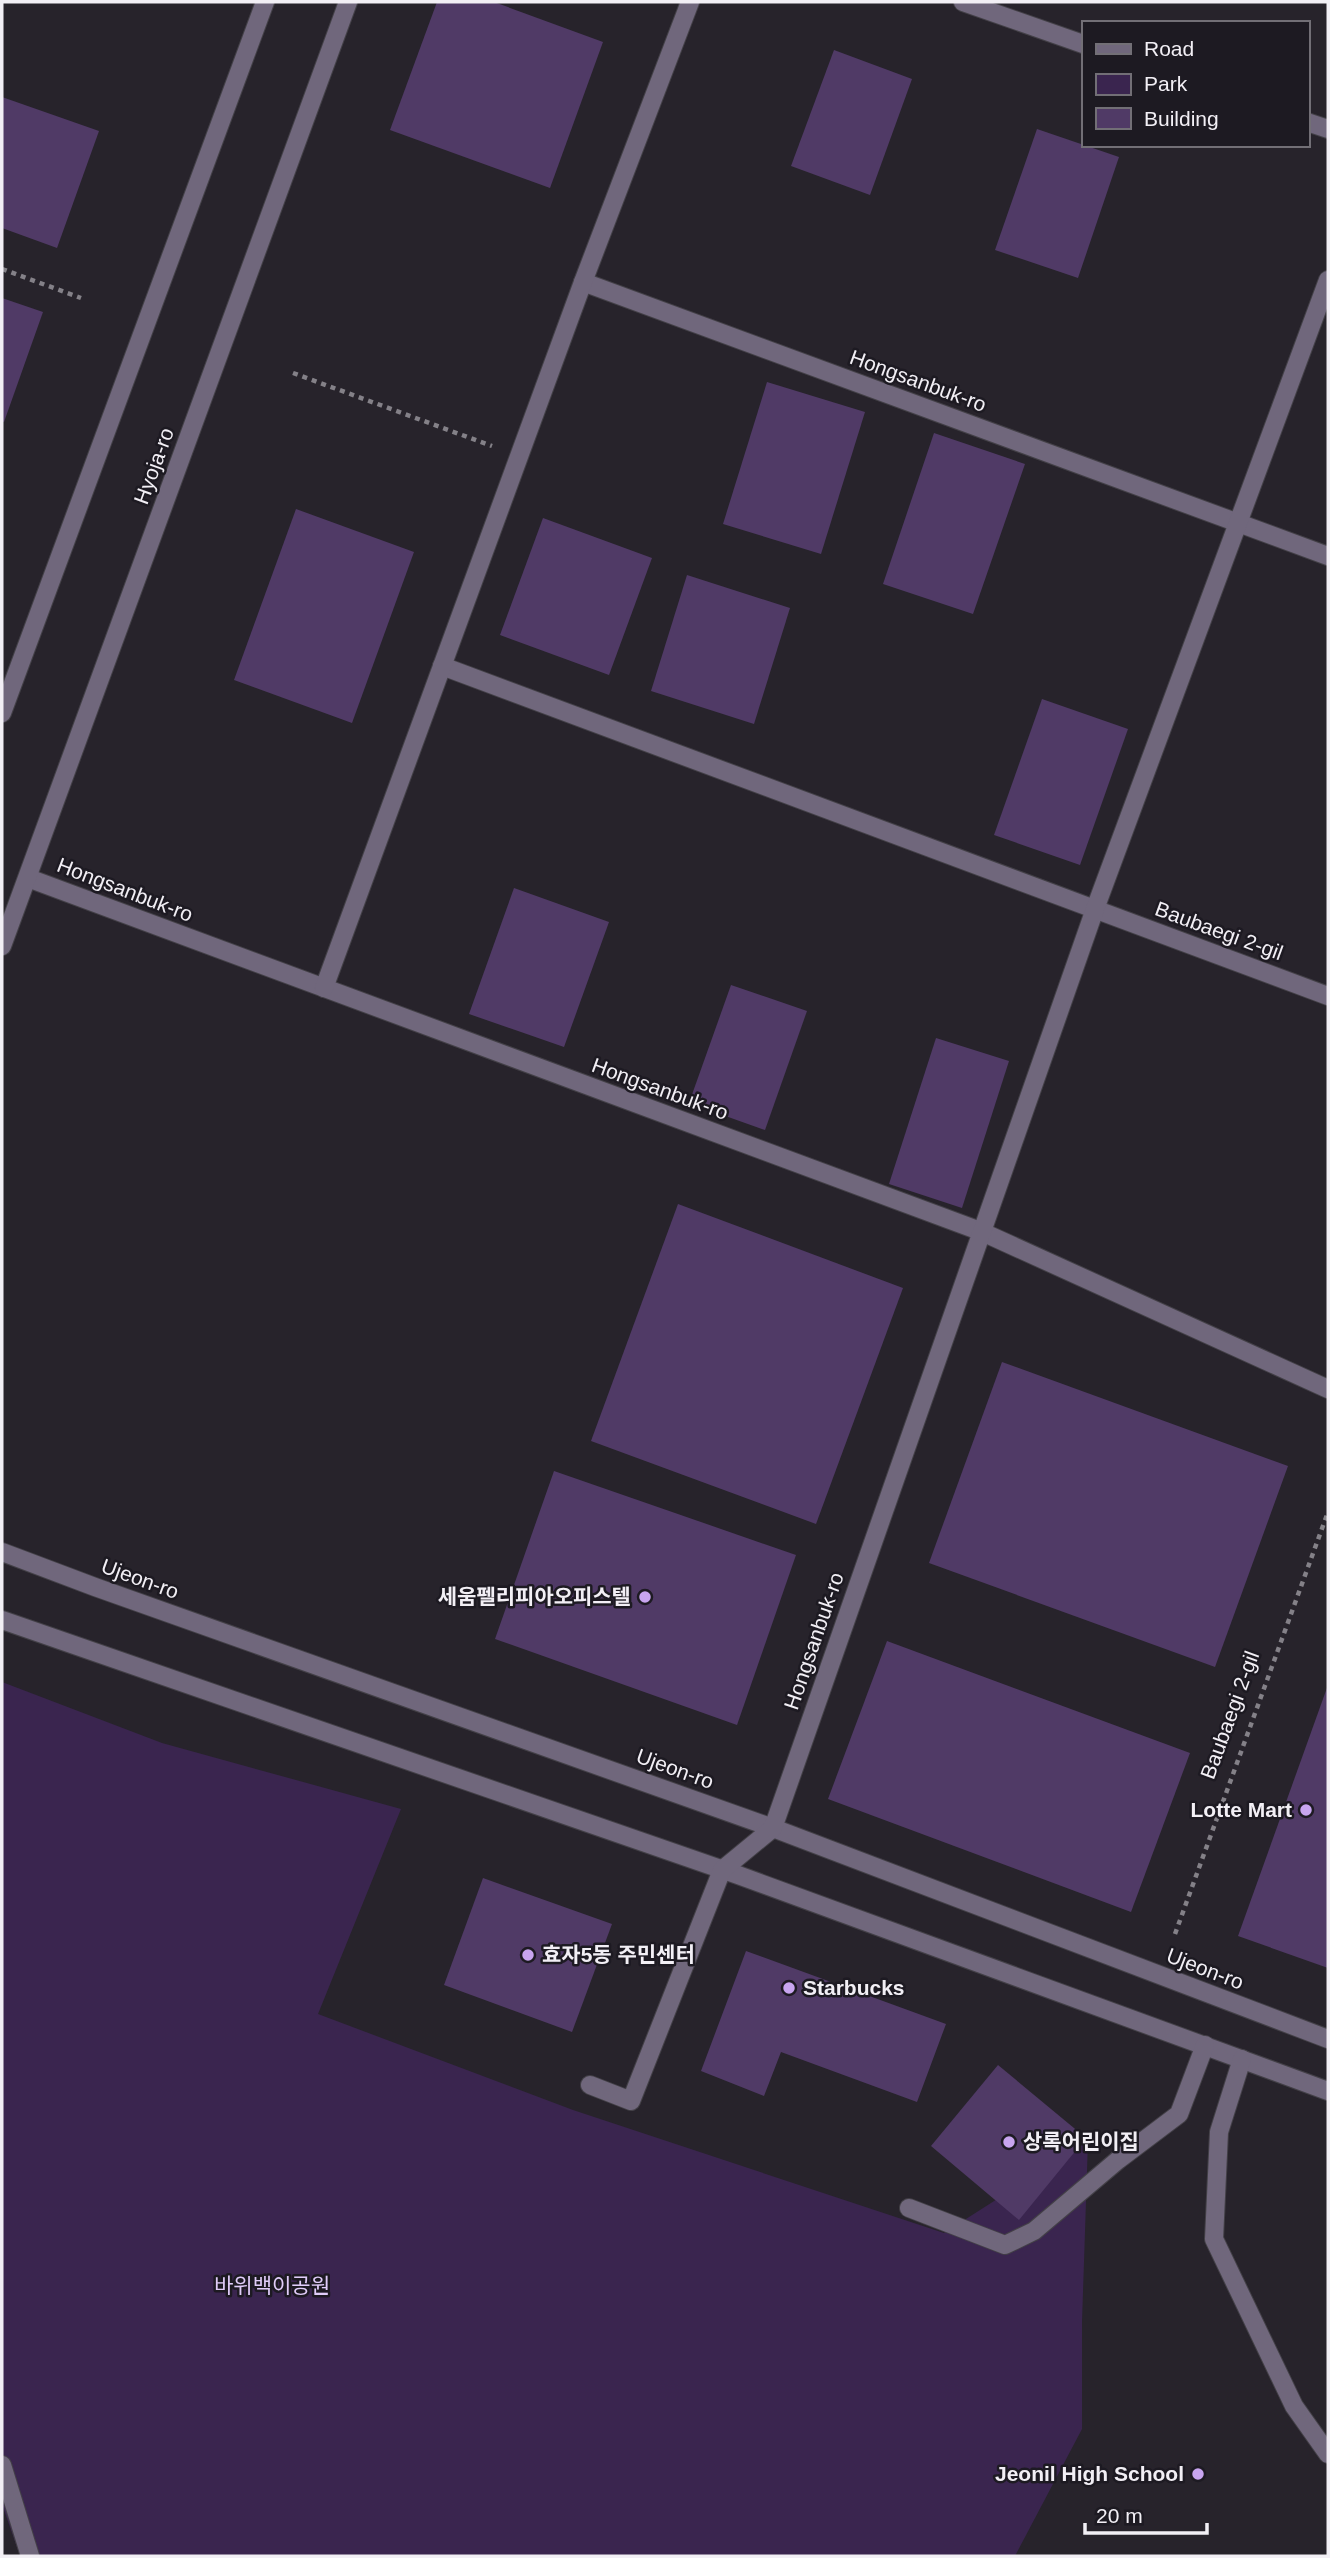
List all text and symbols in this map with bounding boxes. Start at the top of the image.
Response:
legend [1082,21,1309,147]
text: Road [1144,37,1194,60]
text: Park [1144,72,1188,95]
text: Building [1144,107,1219,130]
street label: Hongsanbuk-ro [847,345,990,416]
street label: Hyoja-ro [129,425,178,507]
street label: Hongsanbuk-ro [54,853,196,926]
street label: Baubaegi 2-gil [1152,897,1286,964]
street label: Hongsanbuk-ro [589,1053,732,1124]
street label: Ujeon-ro [98,1554,182,1603]
street label: Hongsanbuk-ro [779,1569,848,1712]
place label: 세움펠리피아오피스텔 [438,1585,631,1608]
marker: 세움펠리피아오피스텔 [637,1589,653,1605]
street label: Baubaegi 2-gil [1196,1648,1263,1782]
street label: Ujeon-ro [633,1744,717,1793]
place label: Lotte Mart [1191,1798,1292,1821]
marker: Lotte Mart [1298,1802,1314,1818]
place label: 효자5동 주민센터 [542,1943,695,1966]
street label: Ujeon-ro [1163,1943,1247,1994]
marker: 효자5동 주민센터 [520,1947,536,1963]
place label: Starbucks [803,1976,905,1999]
marker: Starbucks [781,1980,797,1996]
place label: 상록어린이집 [1023,2130,1139,2153]
marker: 상록어린이집 [1001,2134,1017,2150]
park label: 바위백이공원 [214,2274,330,2297]
place label: Jeonil High School [995,2462,1184,2485]
marker: Jeonil High School [1190,2466,1206,2482]
scale bar [1085,2492,1208,2536]
text: 20 m [1096,2504,1143,2527]

